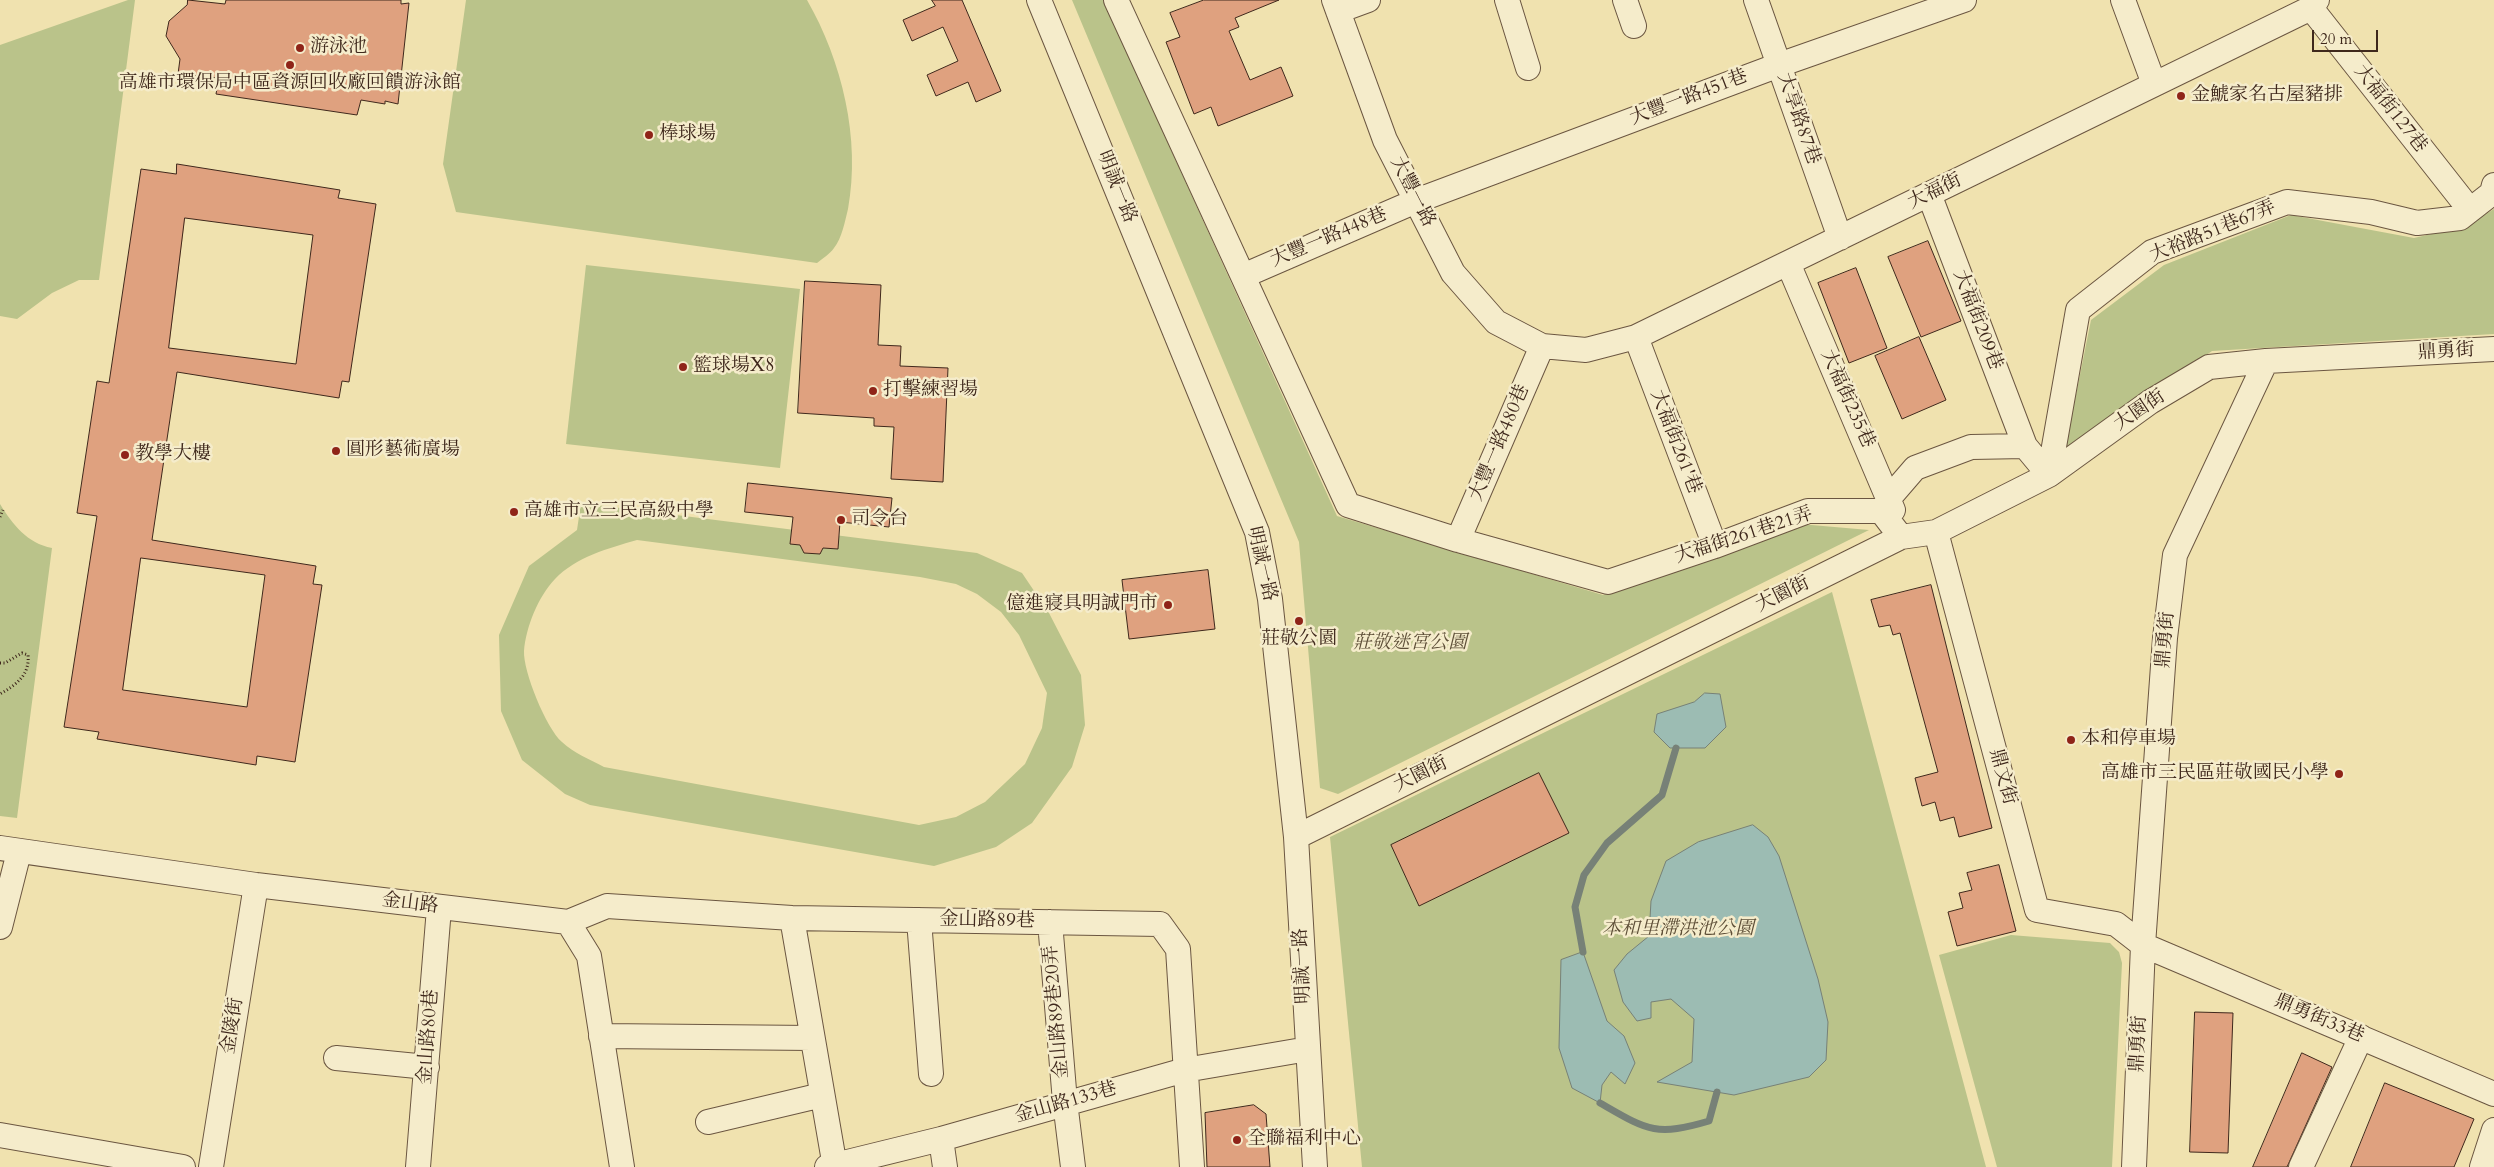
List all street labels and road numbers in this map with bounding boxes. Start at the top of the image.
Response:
street label: 大福街127巷 [2349,61,2431,157]
street label: 大豐一路451巷 [1627,65,1751,131]
street label: 大享路87巷 [1772,70,1824,168]
street label: 明誠一路 [1091,147,1141,227]
street label: 大豐一路 [1385,153,1439,231]
street label: 大福街 [1904,169,1966,215]
street label: 大裕路51巷67弄 [2147,196,2279,268]
street label: 大豐一路448巷 [1267,203,1391,273]
street label: 大福街209巷 [1948,267,2006,373]
street label: 鼎勇街 [2417,339,2475,365]
street label: 大福街235巷 [1815,346,1879,452]
street label: 大豐一路480巷 [1465,381,1535,505]
street label: 大園街 [2110,386,2170,436]
street label: 大福街261'巷 [1645,387,1705,497]
street label: 大福街261巷21弄 [1672,503,1816,569]
street label: 明誠一路 [1241,524,1281,604]
street label: 大園街 [1752,572,1814,618]
street label: 鼎勇街 [2152,611,2180,669]
street label: 鼎文街 [1984,747,2020,807]
street label: 大園街 [1390,752,1452,798]
street label: 金山路 [380,889,440,919]
street label: 金山路89巷 [939,909,1035,933]
street label: 明誠一路 [1290,927,1316,1005]
street label: 金山路89巷20弄 [1040,944,1074,1080]
street label: 金山路80巷 [414,989,444,1085]
street label: 鼎勇街33巷 [2271,990,2367,1048]
street label: 金陵街 [217,996,249,1056]
street label: 鼎勇街 [2126,1015,2152,1073]
street label: 金山路133巷 [1012,1078,1120,1128]

